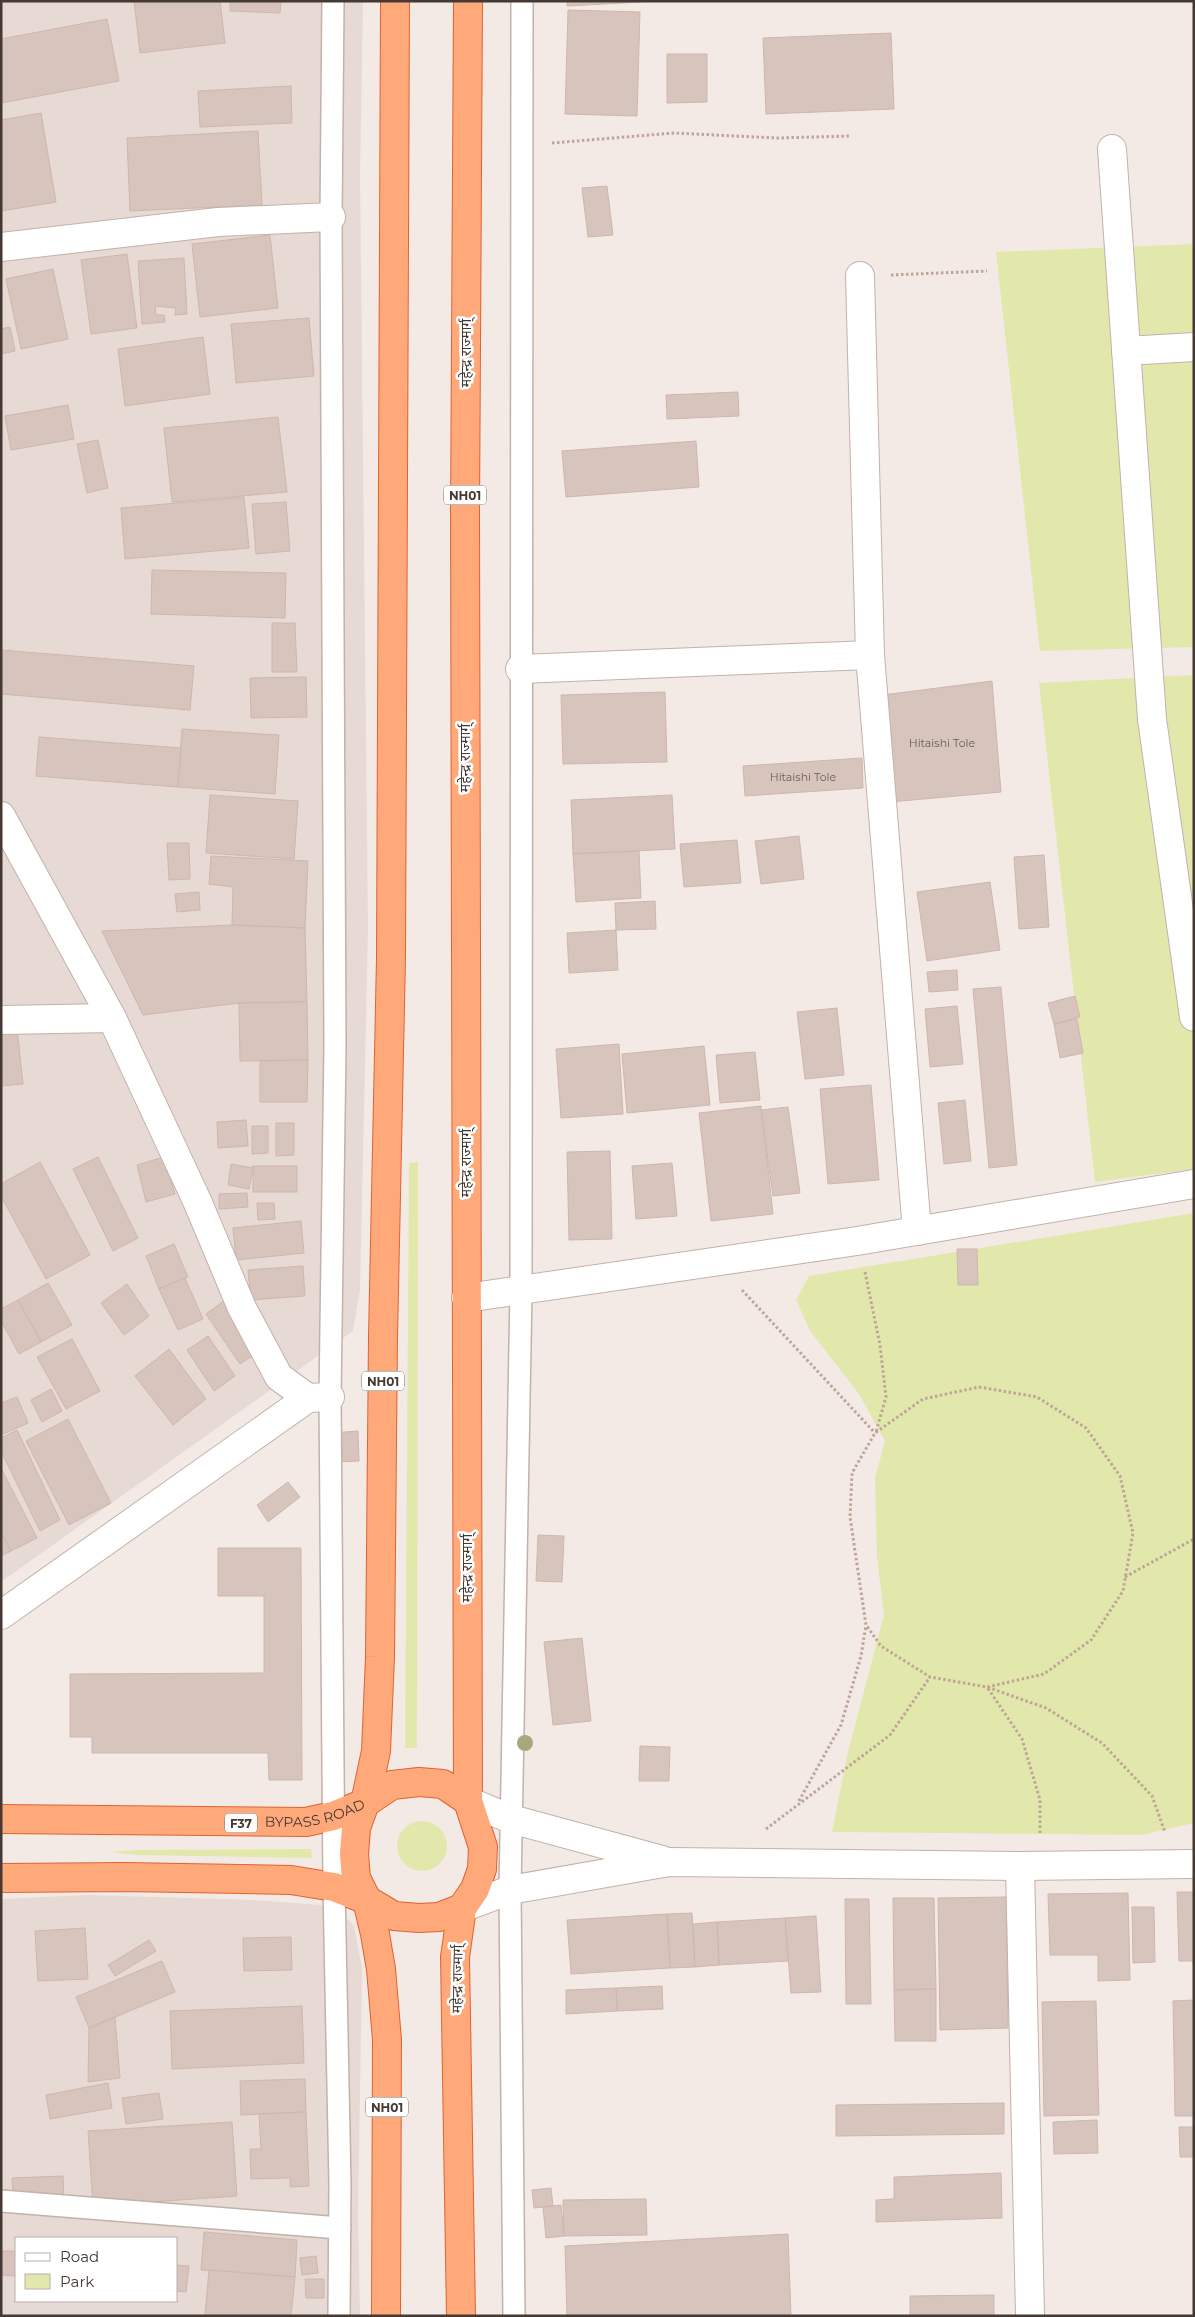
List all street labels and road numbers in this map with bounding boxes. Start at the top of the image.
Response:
street label: महेन्द्र राज्मार्ग् [457,317,476,387]
road number: NH01 [444,486,486,504]
street label: महेन्द्र राज्मार्ग् [456,722,475,792]
street label: महेन्द्र राज्मार्ग् [457,1127,476,1197]
road number: NH01 [362,1372,404,1390]
street label: महेन्द्र राज्मार्ग् [458,1532,477,1602]
street label: BYPASS ROAD [265,1795,367,1831]
road number: F37 [225,1814,257,1832]
street label: महेन्द्र राज्मार्ग् [447,1943,468,2013]
road number: NH01 [366,2098,408,2116]

